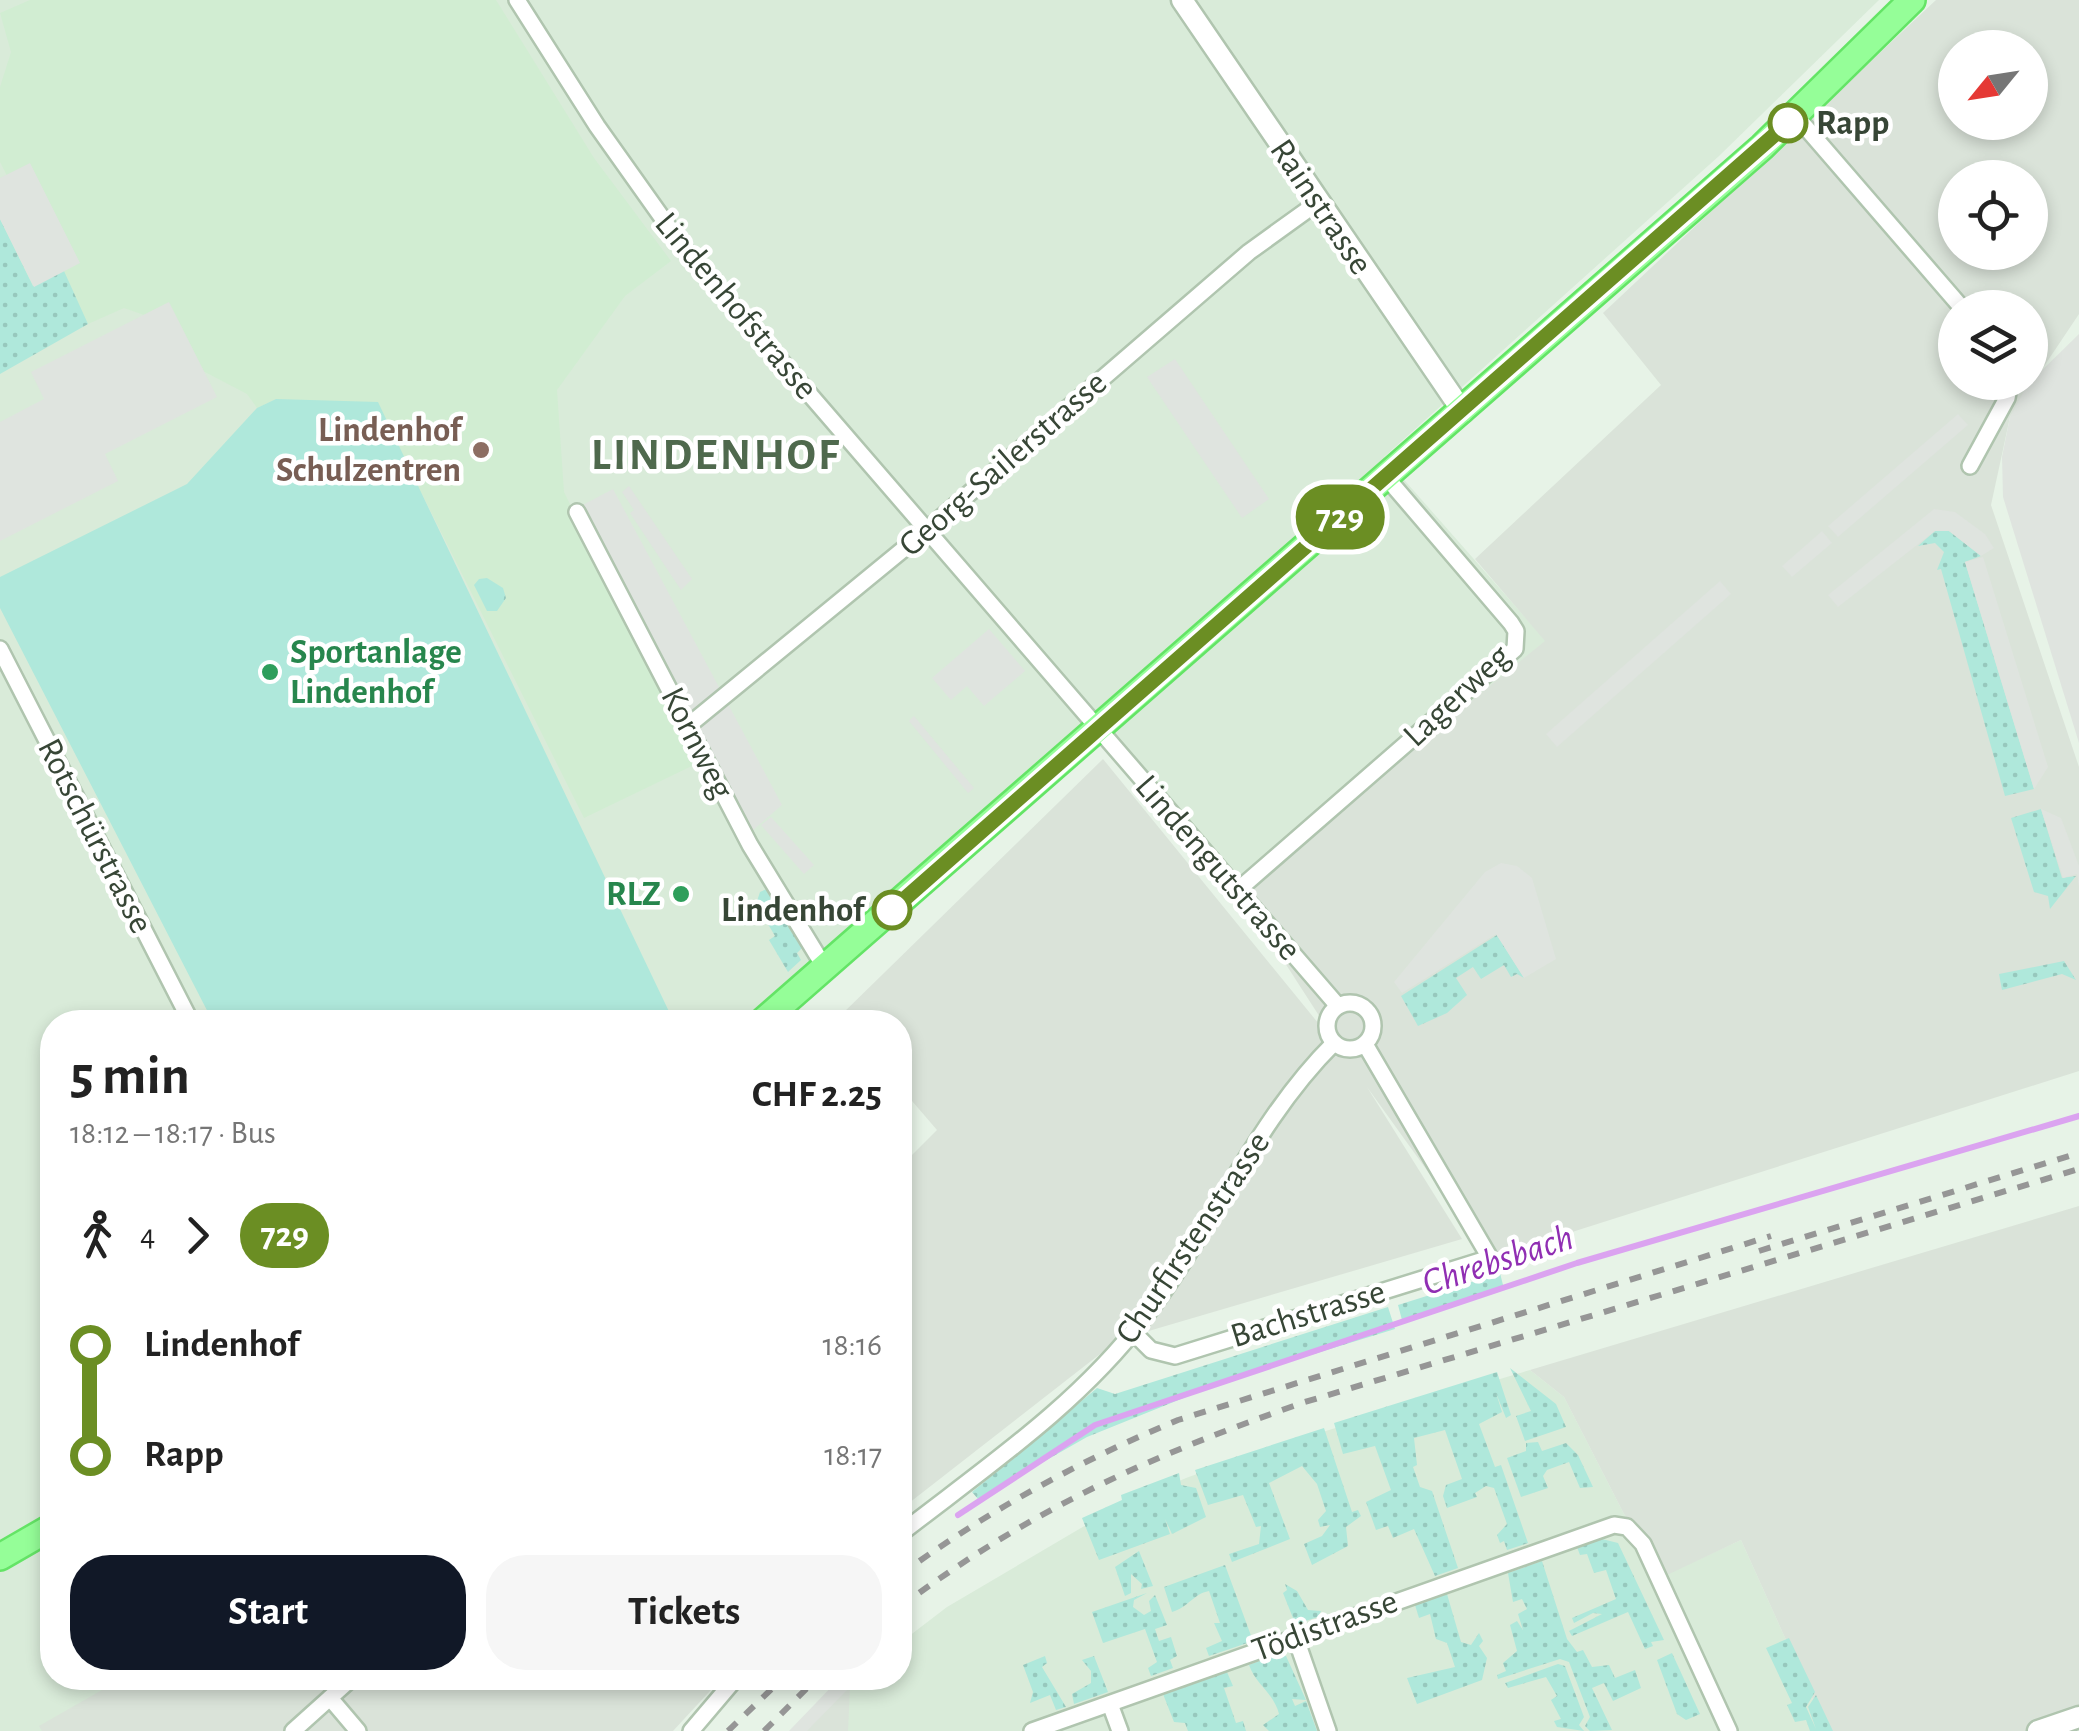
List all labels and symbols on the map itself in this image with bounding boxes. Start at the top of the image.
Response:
north arrow [1938,30,2048,140]
marker: Rapp [1769,104,1807,142]
place label: Rapp [1816,106,1889,141]
street label: Rainstrasse [1263,133,1379,281]
street label: Lindenhofstrasse [648,206,824,406]
street label: Georg-Sailerstrasse [893,365,1113,563]
place label: Lindenhof Schulzentren [276,413,463,488]
district label: LINDENHOF [591,433,841,478]
marker: Lindenhof Schulzentren [470,439,492,461]
line badge: 729 [1282,484,1398,550]
place label: Sportanlage Lindenhof [290,635,462,710]
street label: Lagerweg [1397,638,1517,754]
marker: Sportanlage Lindenhof [259,661,281,683]
street label: Kornweg [654,682,740,804]
street label: Rotschürstrasse [31,733,159,939]
street label: Lindengutstrasse [1128,769,1308,967]
place label: RLZ [606,877,661,912]
marker: RLZ [670,883,692,905]
marker: Lindenhof [873,891,911,929]
place label: Lindenhof [721,893,866,928]
street label: Churfirstenstrasse [1109,1126,1277,1350]
water label: Chrebsbach [1418,1219,1578,1303]
street label: Bachstrasse [1226,1274,1390,1354]
street label: Tödistrasse [1248,1584,1402,1668]

